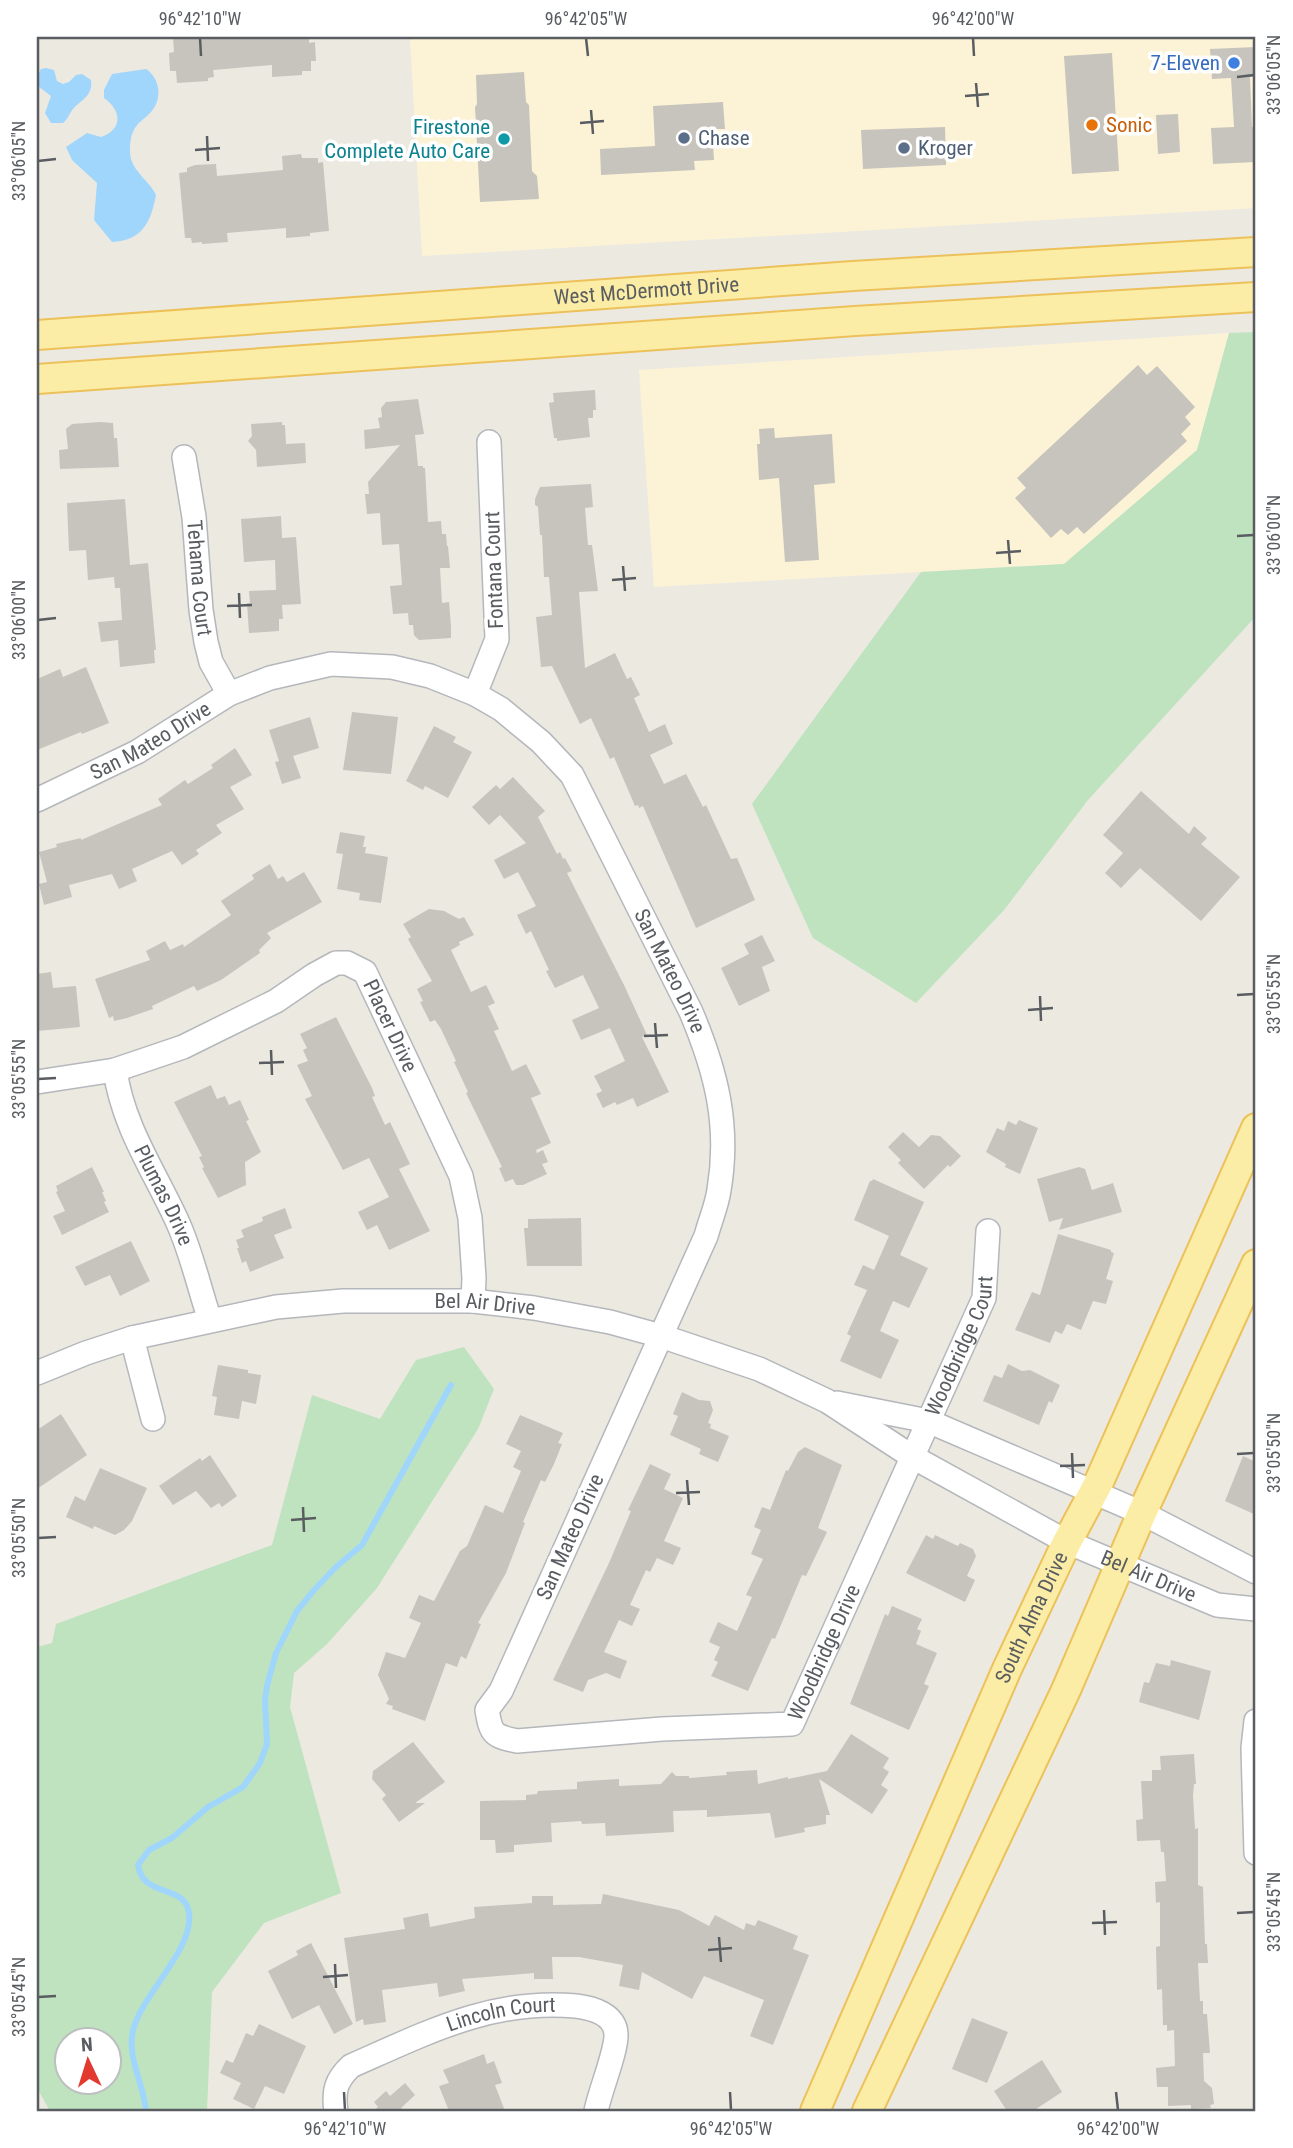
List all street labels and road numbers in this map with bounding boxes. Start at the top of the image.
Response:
street label: West McDermott Drive [553,272,740,310]
street label: Fontana Court [480,511,508,629]
street label: Tehama Court [182,519,217,638]
street label: San Mateo Drive [86,697,215,785]
street label: San Mateo Drive [629,905,710,1036]
street label: Placer Drive [358,976,422,1076]
street label: Plumas Drive [129,1141,198,1249]
street label: Woodbridge Court [921,1275,997,1420]
street label: Bel Air Drive [435,1289,537,1320]
street label: San Mateo Drive [532,1470,609,1604]
street label: Bel Air Drive [1097,1546,1200,1607]
street label: South Alma Drive [990,1548,1073,1687]
street label: Woodbridge Drive [783,1581,865,1724]
street label: Lincoln Court [443,1993,556,2036]

